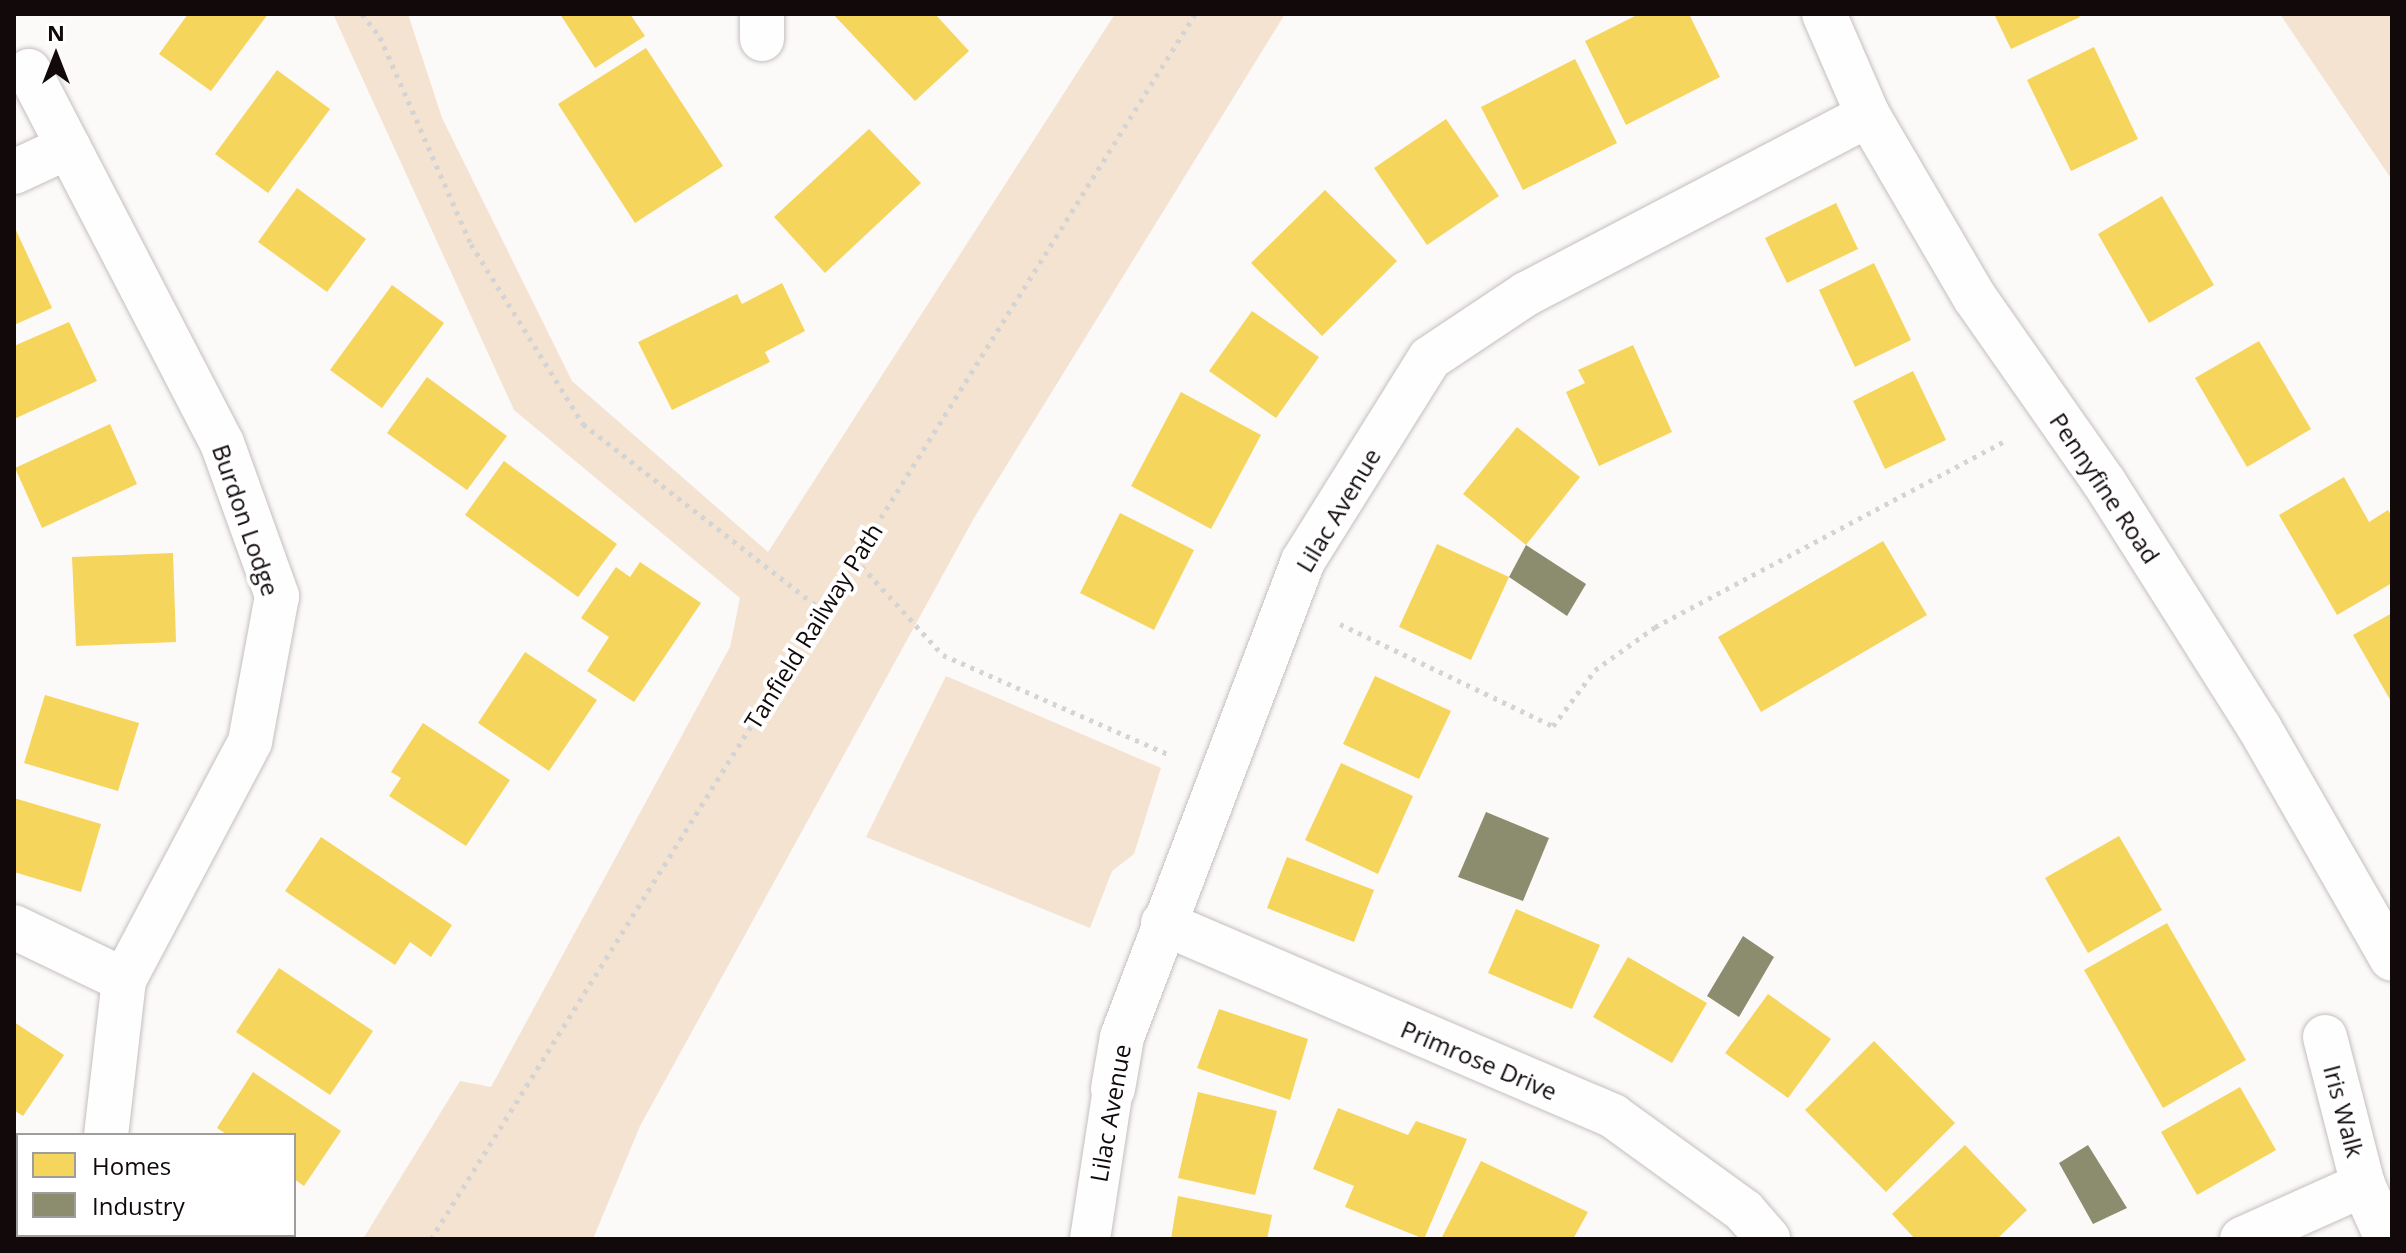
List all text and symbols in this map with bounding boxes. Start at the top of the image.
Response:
north arrow [16,16,96,96]
text: N [47,17,65,47]
street label: Pennyfine Road [2044,407,2166,569]
street label: Burdon Lodge [207,440,285,600]
street label: Lilac Avenue [1290,443,1386,577]
street label: Tanfield Railway Path [738,518,888,734]
street label: Primrose Drive [1397,1014,1561,1106]
street label: Lilac Avenue [1084,1042,1136,1184]
street label: Iris Walk [2318,1062,2370,1160]
legend [16,1133,296,1237]
text: Homes [92,1149,171,1182]
text: Industry [92,1189,185,1222]

